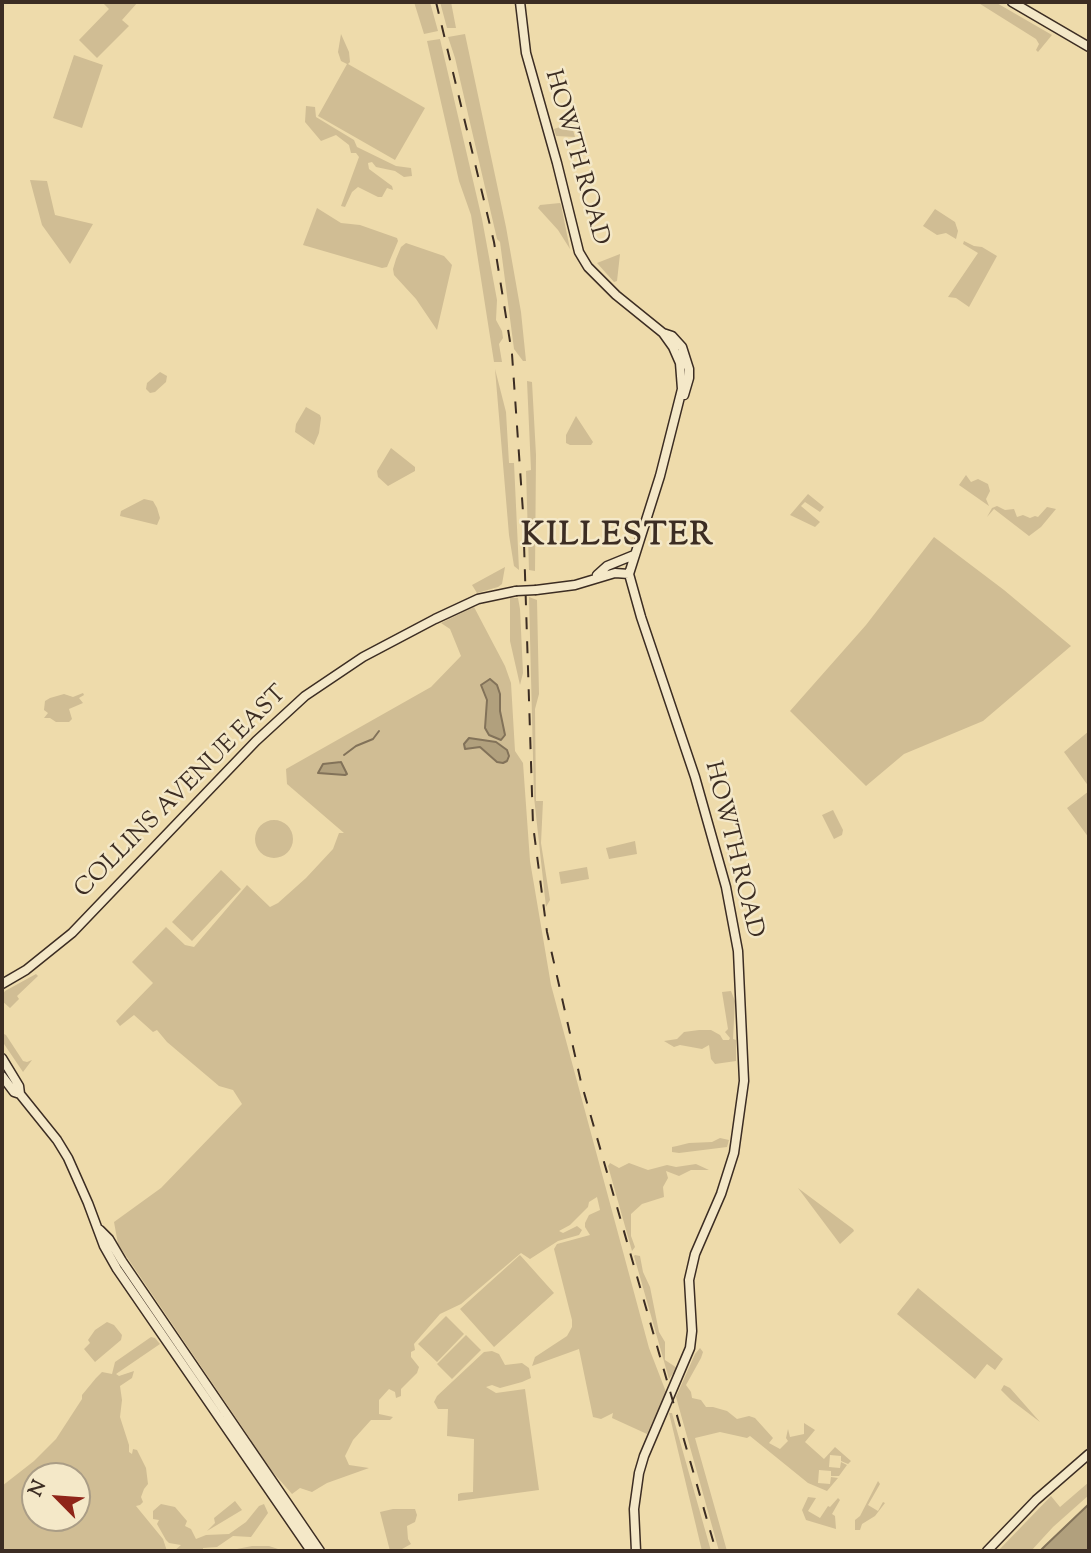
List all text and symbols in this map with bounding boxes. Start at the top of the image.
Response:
street label: HOWTH ROAD [536,67,614,249]
district label: KILLESTER [522,520,714,558]
street label: COLLINS AVENUE EAST [70,681,294,905]
street label: HOWTH ROAD [696,759,768,941]
north arrow [21,1462,91,1532]
text: N [23,1476,54,1501]

